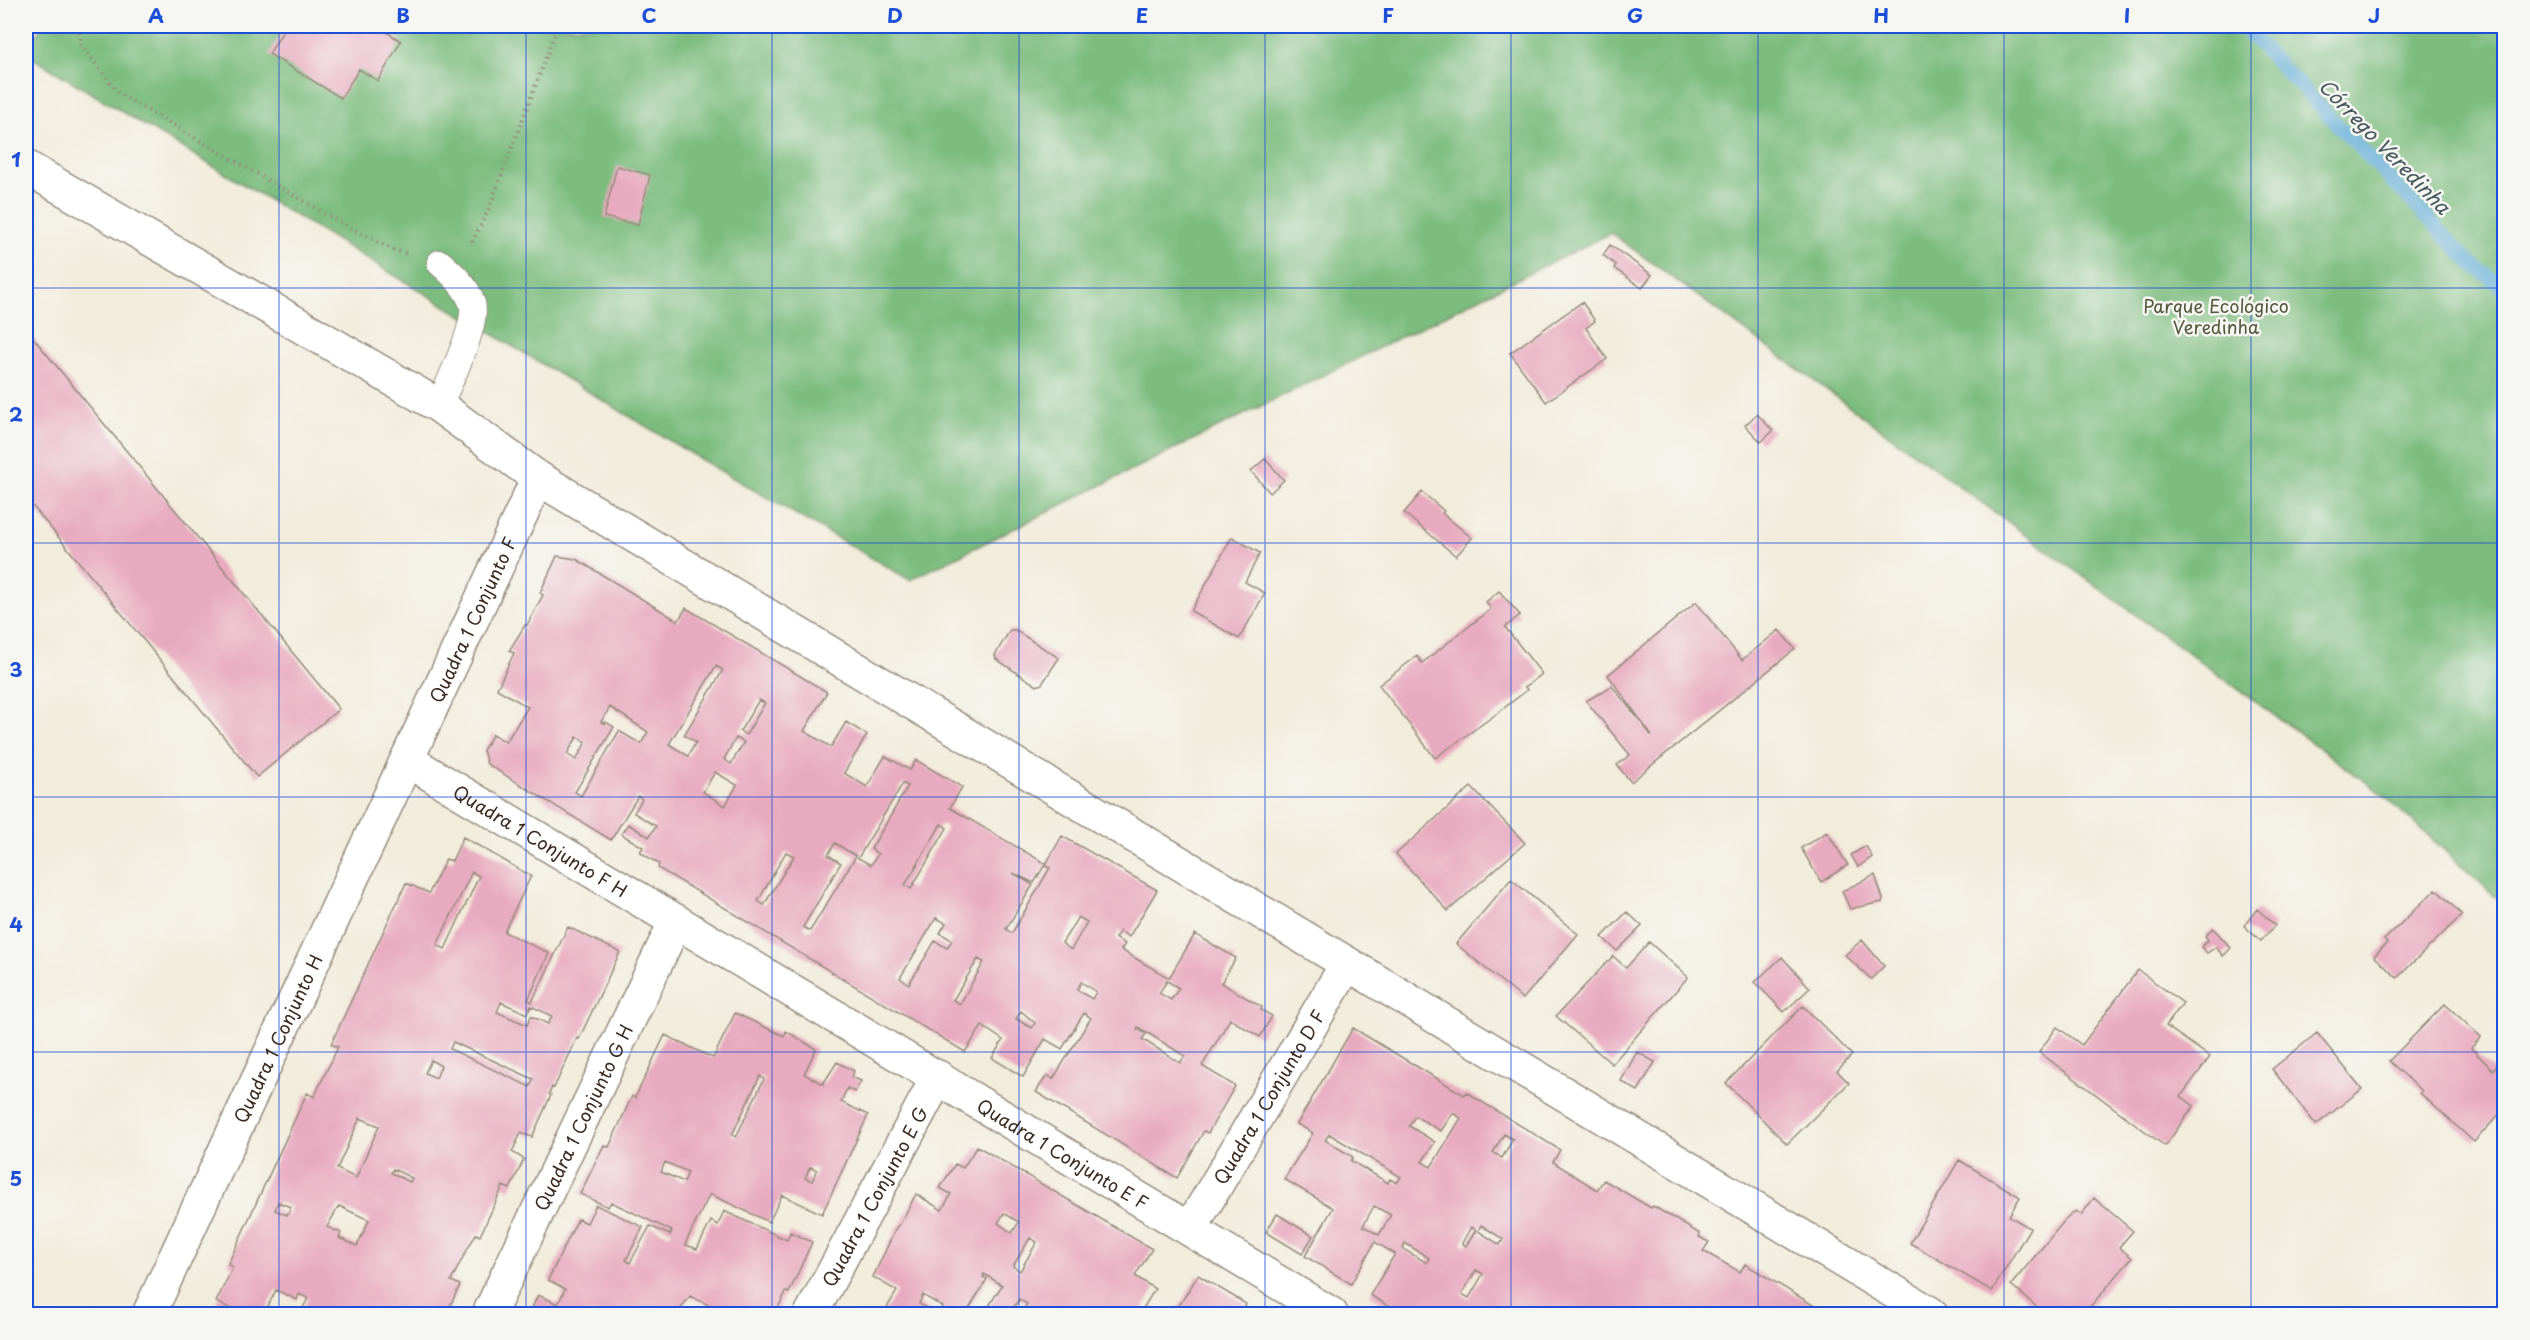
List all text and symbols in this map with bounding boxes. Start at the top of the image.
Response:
text: A [148,0,164,30]
text: B [396,0,410,30]
text: C [641,0,657,30]
text: D [887,0,903,30]
text: E [1136,0,1148,30]
text: F [1382,0,1394,30]
text: G [1627,0,1643,30]
text: H [1873,0,1889,30]
text: I [2124,0,2130,30]
text: J [2368,0,2380,30]
water label: Córrego Veredinha [2312,71,2458,221]
text: 1 [11,144,21,174]
park label: Parque Ecológico Veredinha [2143,292,2289,340]
text: 2 [9,399,23,429]
street label: Quadra 1 Conjunto F [422,532,522,707]
text: 3 [9,654,23,684]
street label: Quadra 1 Conjunto F H [448,777,633,903]
text: 4 [9,909,23,939]
street label: Quadra 1 Conjunto H [226,950,328,1127]
street label: Quadra 1 Conjunto D F [1206,1004,1331,1189]
street label: Quadra 1 Conjunto G H [527,1019,639,1215]
street label: Quadra 1 Conjunto E F [972,1091,1154,1215]
street label: Quadra 1 Conjunto E G [815,1101,934,1291]
text: 5 [10,1163,22,1193]

